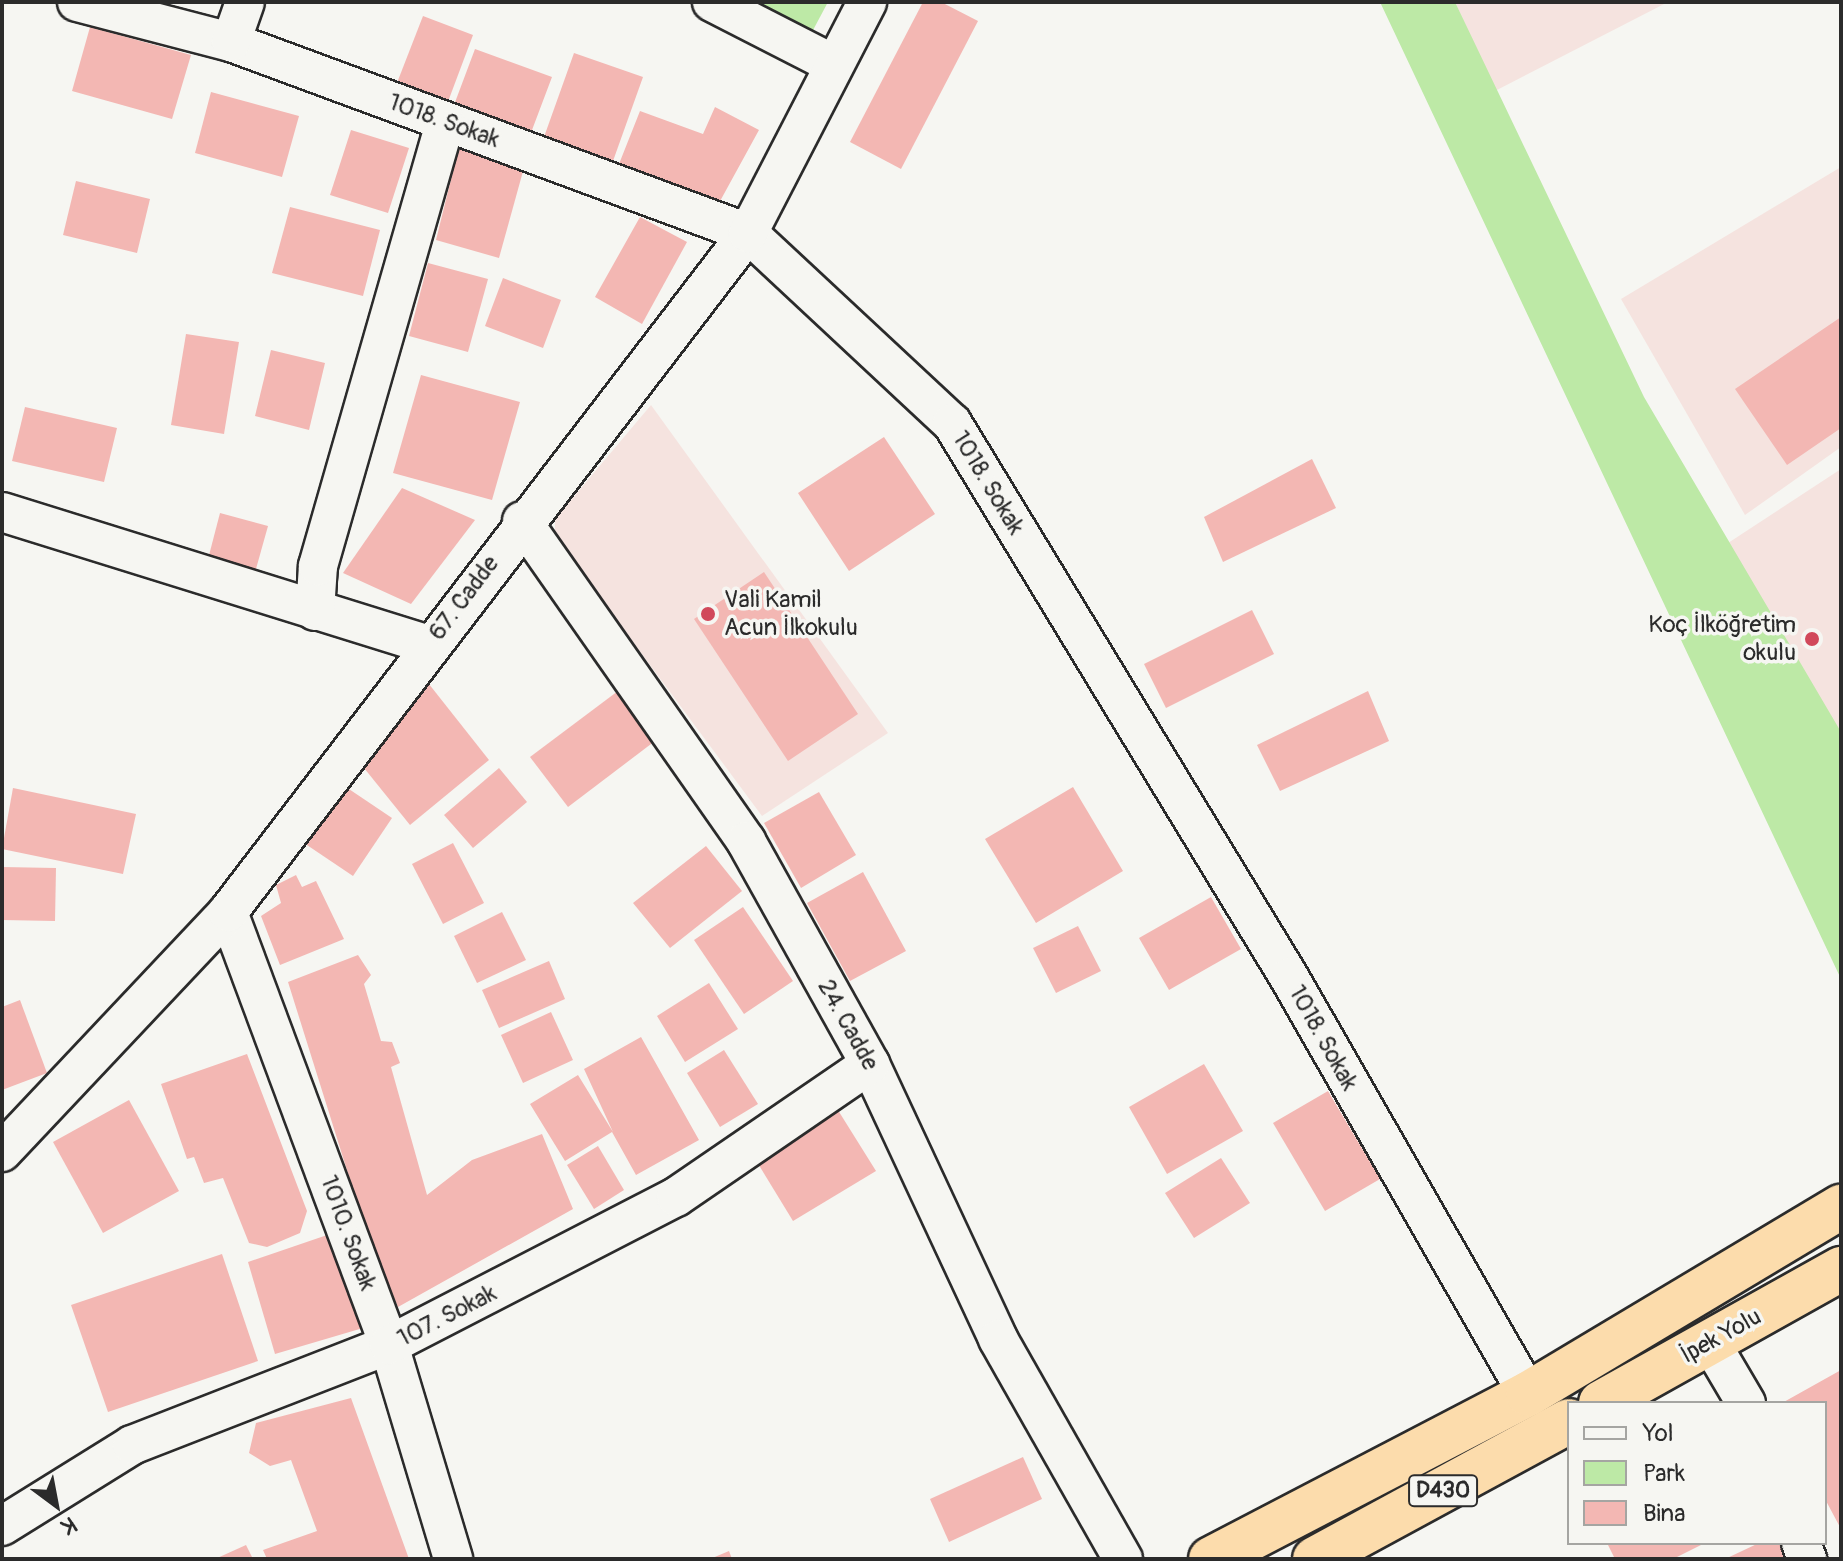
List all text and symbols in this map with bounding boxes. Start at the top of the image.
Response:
street label: 1018. Sokak [385,88,503,154]
street label: 1018. Sokak [946,426,1030,540]
street label: 67. Cadde [423,550,505,646]
place label: Vali Kamil Acun İlkokulu [724,586,858,642]
marker: Vali Kamil Acun İlkokulu [699,605,717,623]
place label: Koç İlköğretim okulu [1648,611,1796,667]
marker: Koç İlköğretim okulu [1803,630,1821,648]
street label: 24. Cadde [811,975,885,1075]
street label: 1018. Sokak [1282,980,1364,1096]
street label: 1010. Sokak [314,1172,382,1294]
street label: 107. Sokak [393,1279,501,1353]
street label: İpek Yolu [1676,1302,1766,1370]
legend [1567,1401,1827,1545]
text: Yol [1643,1419,1673,1448]
text: Park [1643,1459,1685,1488]
north arrow [16,1465,96,1545]
road number: D430 [1407,1473,1479,1509]
text: Bina [1643,1499,1685,1528]
text: K [56,1510,82,1541]

